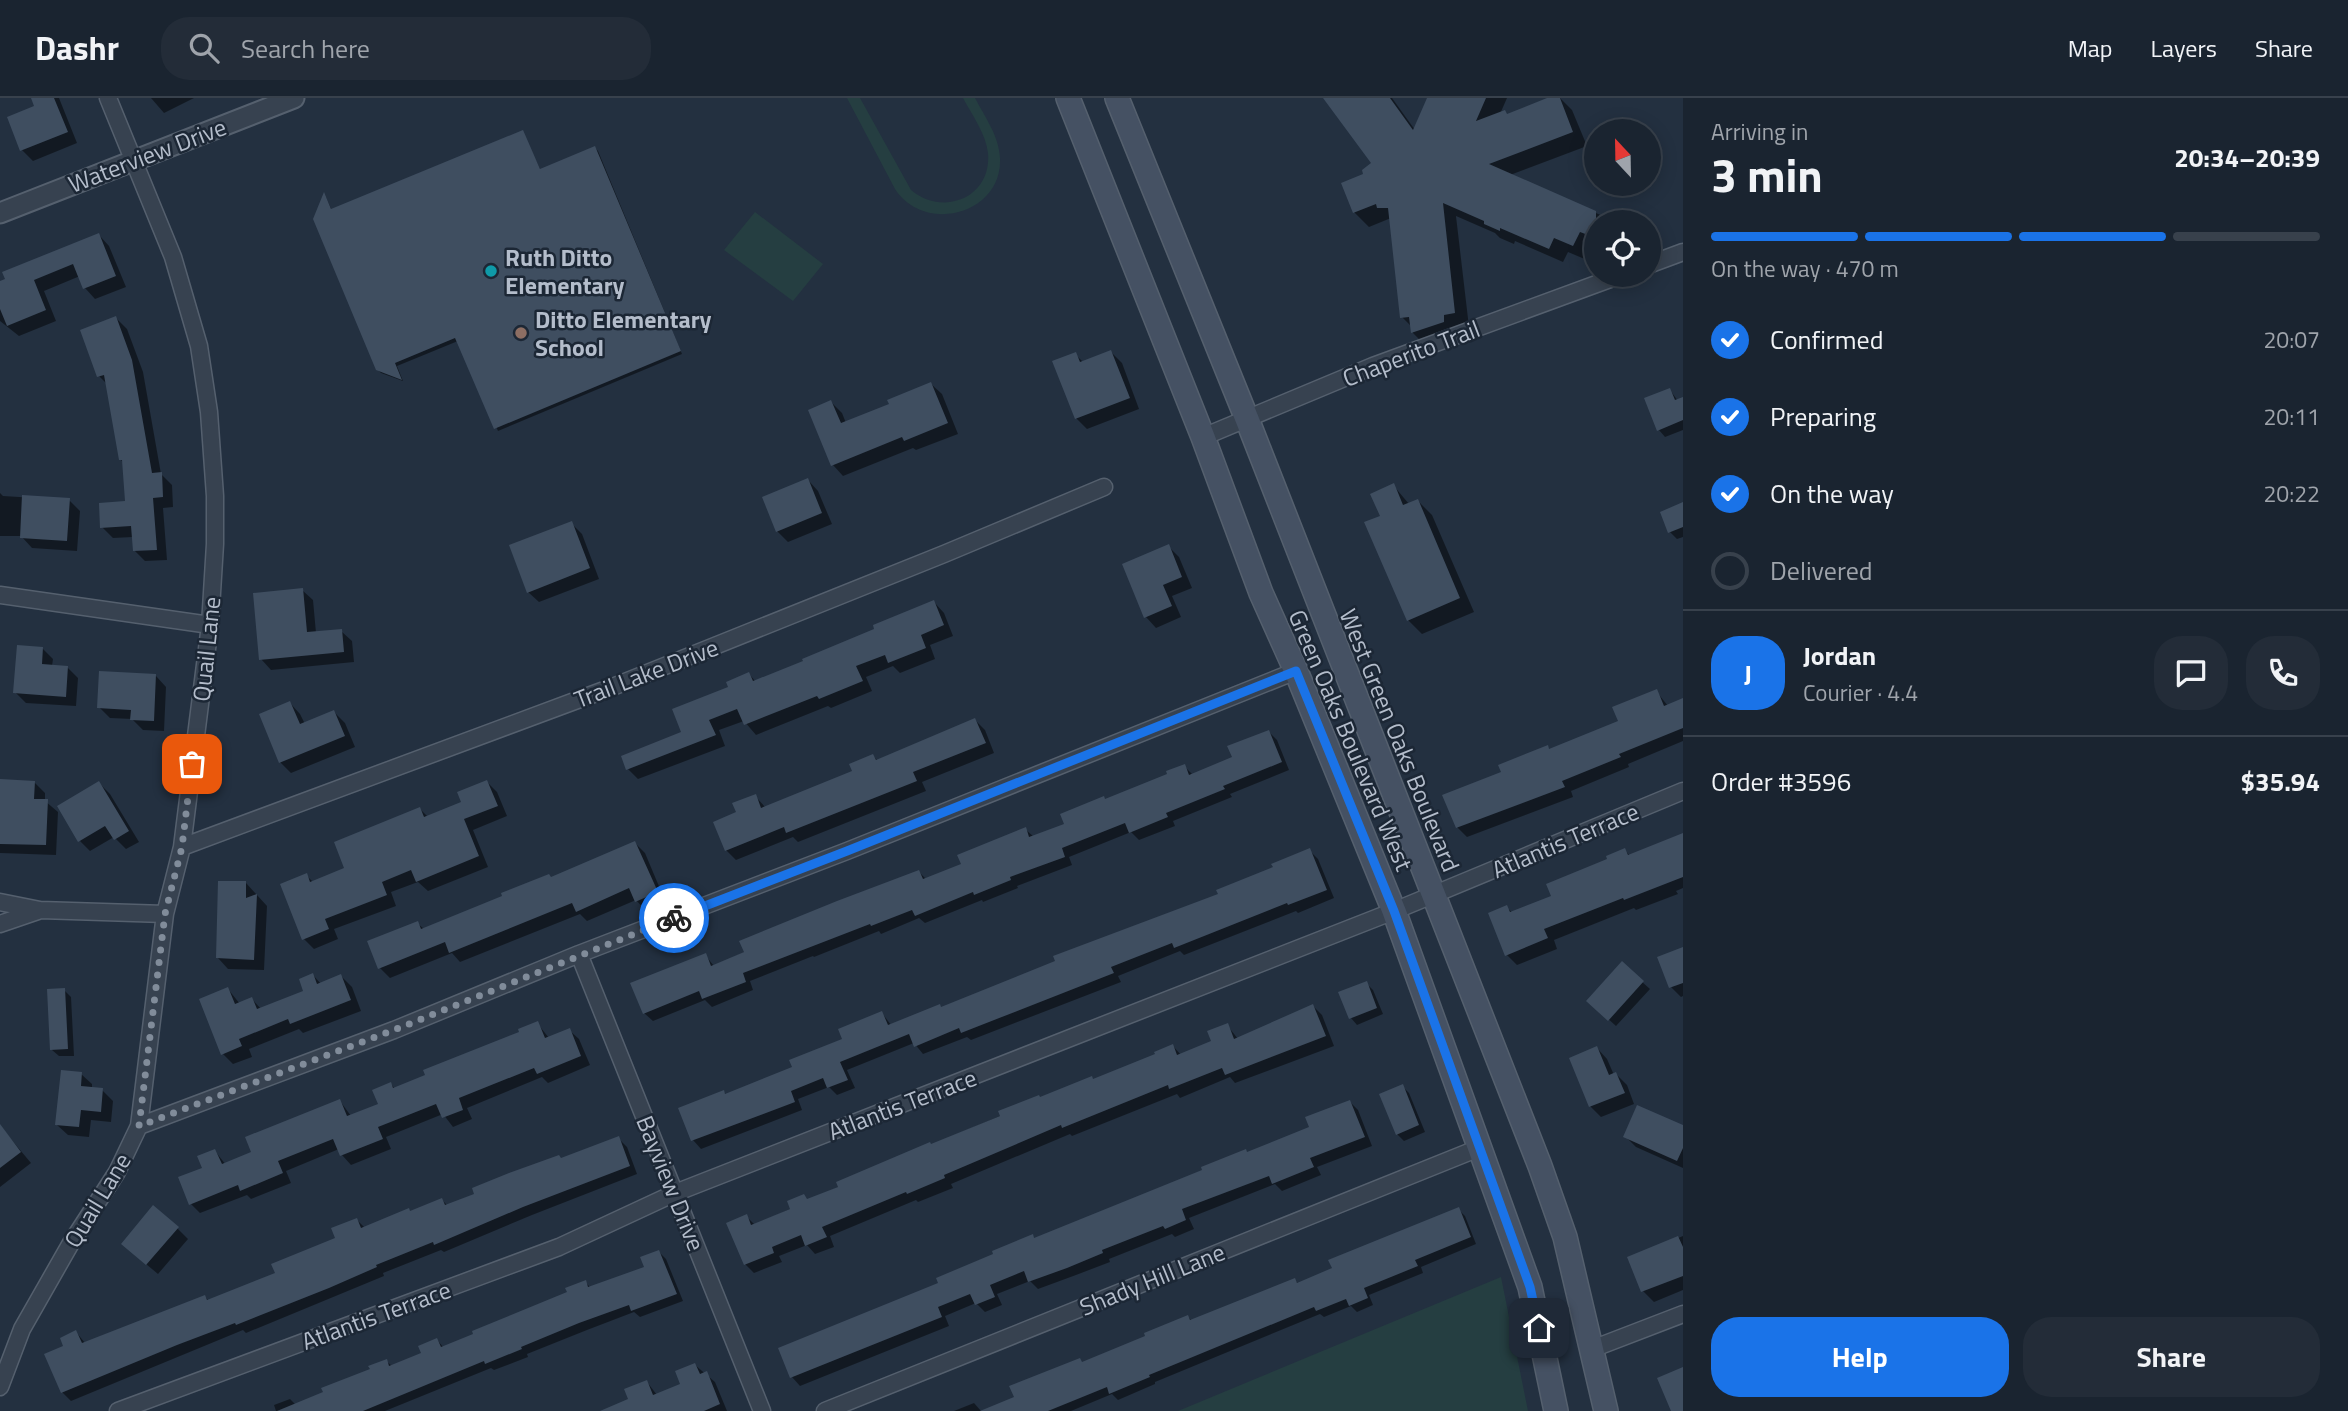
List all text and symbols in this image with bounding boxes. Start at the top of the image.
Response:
search box [161,17,651,80]
text: Dashr [35,23,119,73]
icon: search [185,29,223,67]
text: Search here [241,29,370,68]
text: Map [2068,30,2113,66]
text: Layers [2151,30,2217,66]
text: Share [2255,30,2313,66]
street label: Waterview Drive [63,108,231,202]
text: Arriving in [1711,114,1808,149]
north arrow [1584,119,1661,196]
map controls [1584,119,1661,287]
text: 20:34–20:39 [2174,138,2320,177]
text: 3 min [1711,140,1823,210]
button: locate [1584,210,1661,287]
place label: Ruth Ditto Elementary [505,239,625,303]
text: On the way · 470 m [1711,251,1899,286]
marker: Ruth Ditto Elementary [483,263,499,279]
place label: Ditto Elementary School [535,301,712,365]
street label: Chaperito Trail [1337,310,1485,396]
text: Confirmed [1770,320,1884,359]
icon: check [1711,321,1749,359]
text: 20:07 [2263,322,2320,357]
marker: Ditto Elementary School [513,325,529,341]
text: Preparing [1770,397,1876,436]
icon: check [1711,398,1749,436]
text: 20:11 [2263,399,2320,434]
text: On the way [1770,474,1894,513]
icon: check [1711,475,1749,513]
text: 20:22 [2263,476,2320,511]
text: Delivered [1770,551,1873,590]
street label: Quail Lane [183,595,229,703]
street label: West Green Oaks Boulevard [1331,603,1469,877]
street label: Green Oaks Boulevard West [1280,604,1423,877]
street label: Trail Lake Drive [569,629,723,717]
text: Jordan [1803,636,1876,675]
button: chat [2154,636,2228,710]
button: phone [2246,636,2320,710]
text: J [1744,654,1752,693]
text: Courier · 4.4 [1803,675,1918,710]
pin [162,734,222,794]
icon: bag [173,745,211,783]
text: Order #3596 [1711,762,1851,801]
text: $35.94 [2241,762,2320,801]
street label: Atlantis Terrace [1486,793,1644,887]
courier [639,883,709,953]
icon: bike [655,899,693,937]
street label: Atlantis Terrace [822,1059,982,1149]
street label: Bayview Drive [627,1110,715,1256]
street label: Quail Lane [54,1146,140,1254]
street label: Shady Hill Lane [1074,1233,1230,1325]
street label: Atlantis Terrace [296,1271,456,1359]
pin [1509,1298,1569,1358]
icon: home [1520,1309,1558,1347]
button: Help [1711,1317,2009,1397]
button: Share [2023,1317,2320,1397]

